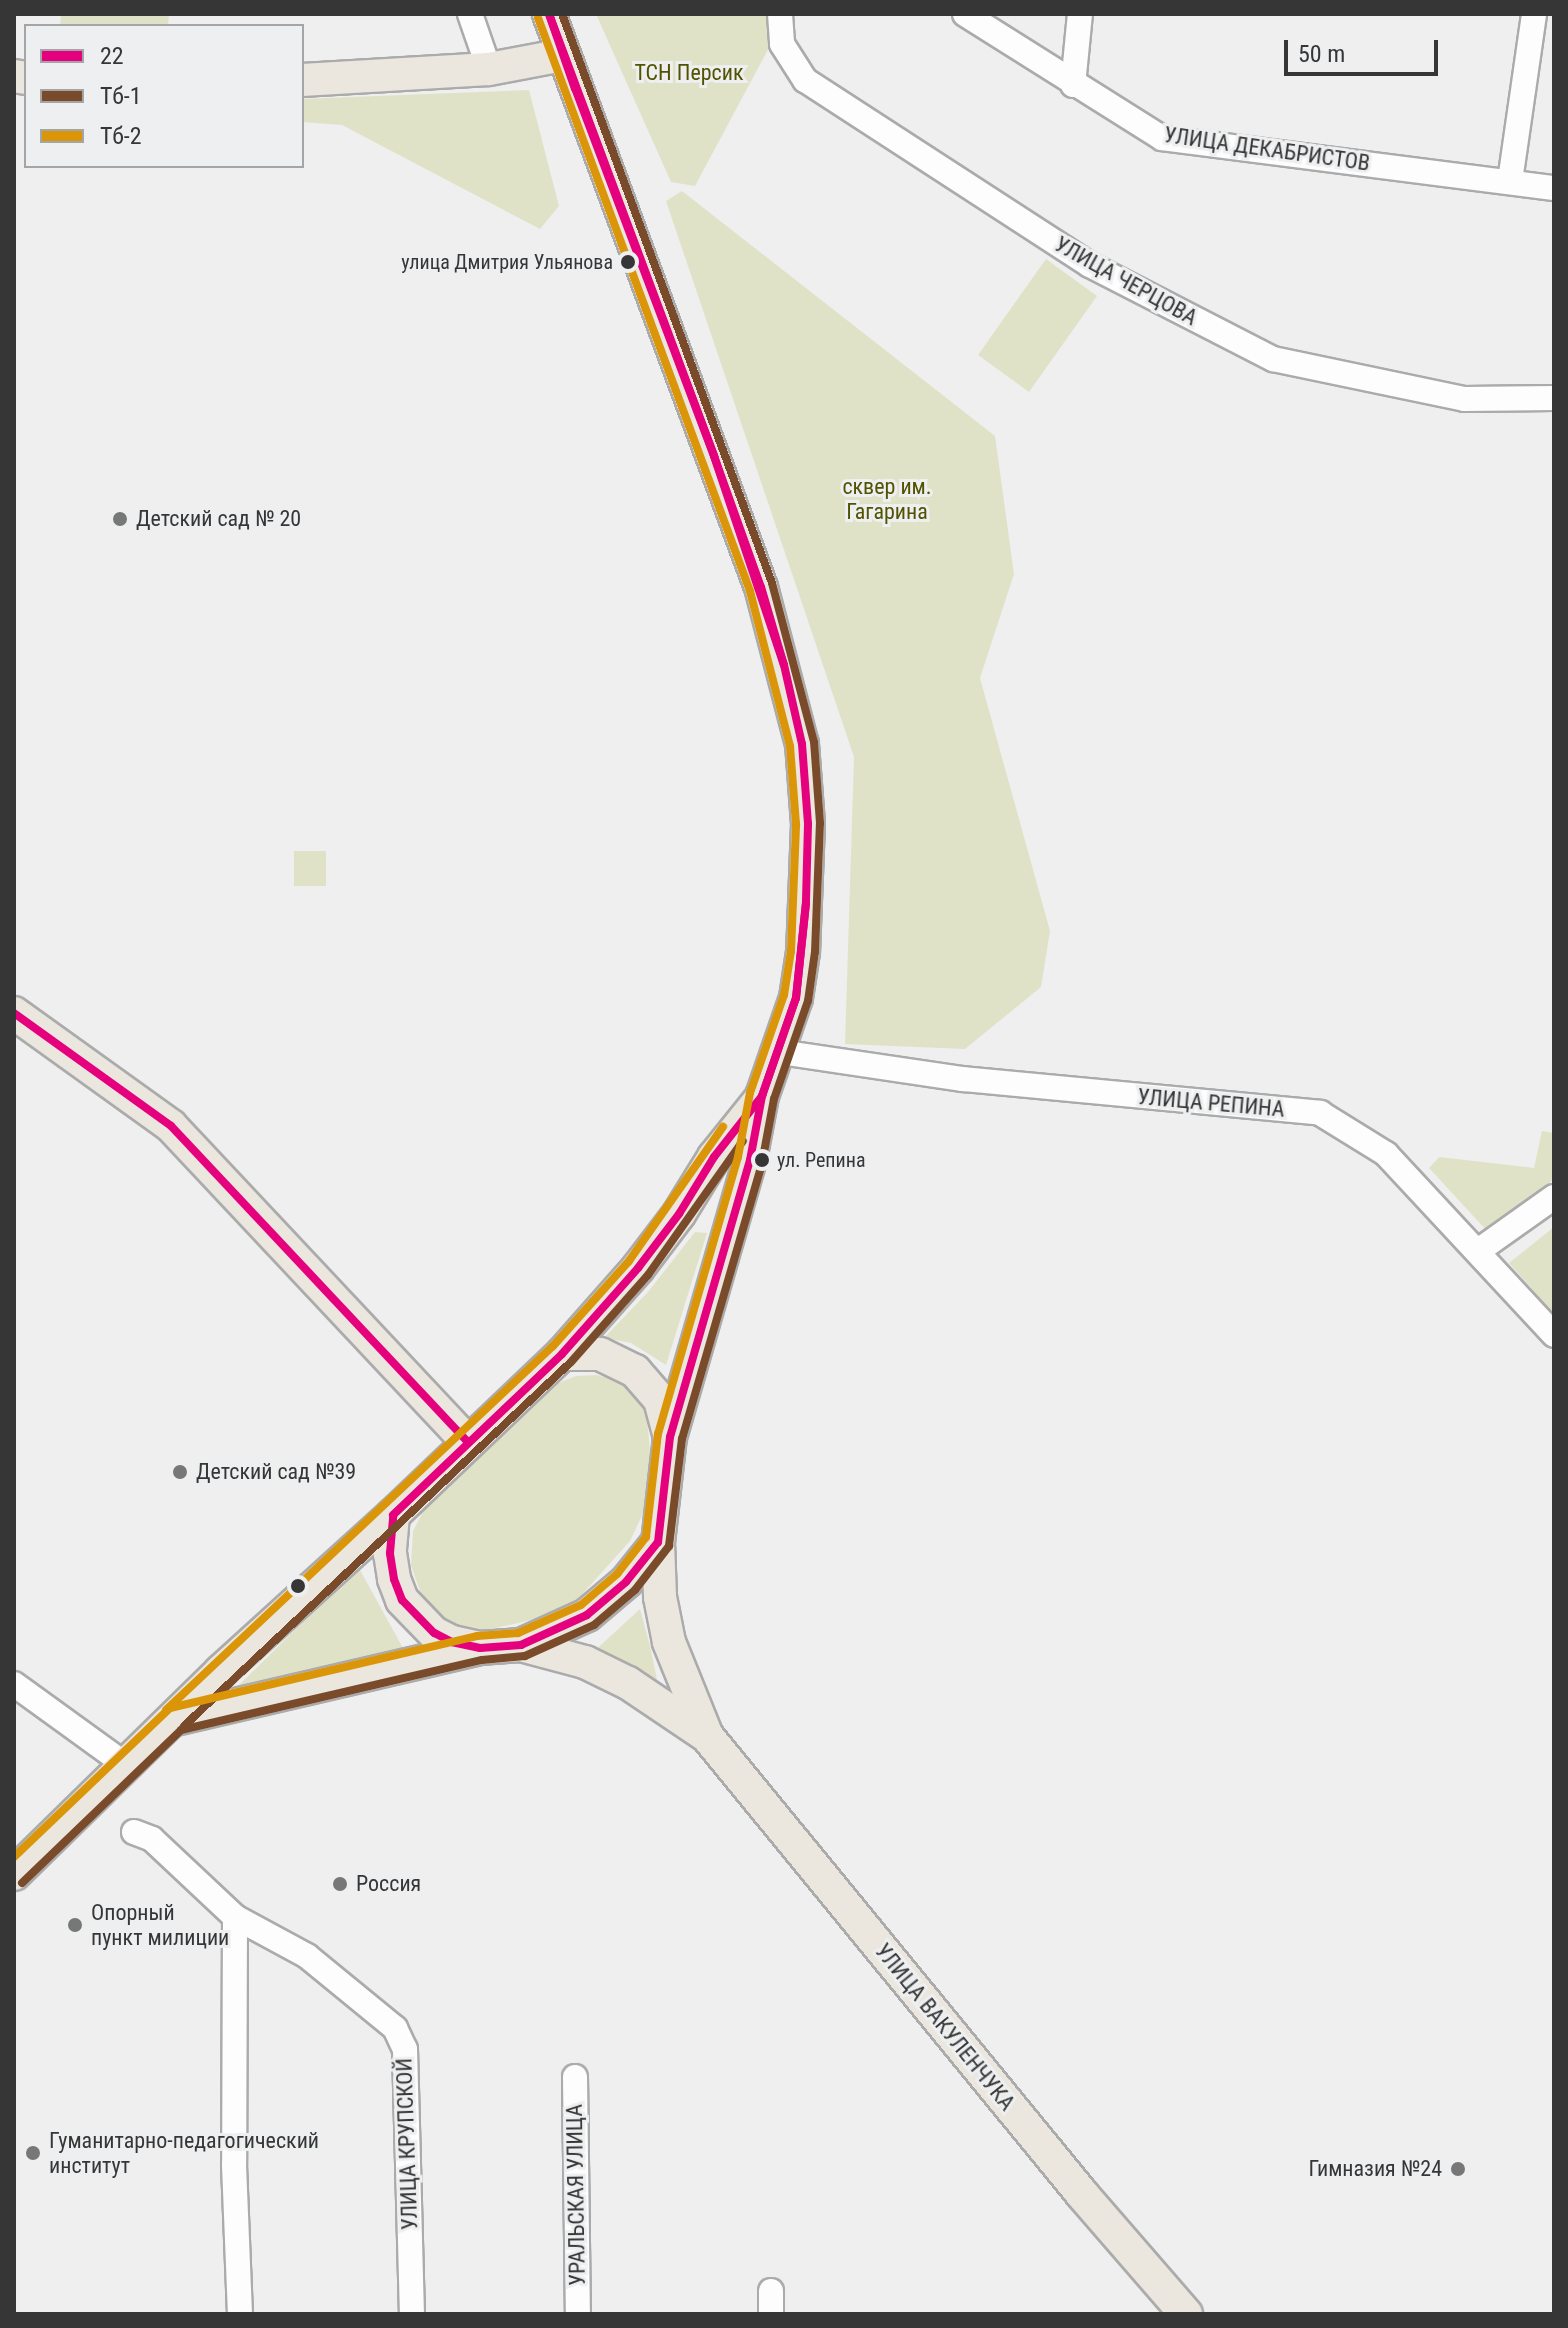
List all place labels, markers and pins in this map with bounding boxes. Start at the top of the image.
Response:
place label: улица Дмитрия Ульянова [401,250,613,274]
marker: улица Дмитрия Ульянова [620,254,636,270]
place label: Детский сад № 20 [136,506,301,532]
marker: Детский сад № 20 [111,510,129,528]
place label: ул. Репина [777,1148,865,1172]
marker: ул. Репина [754,1152,770,1168]
place label: Детский сад №39 [196,1459,356,1485]
marker: Детский сад №39 [171,1463,189,1481]
unlabelled marker [290,1578,306,1594]
place label: Россия [356,1871,421,1897]
marker: Россия [331,1875,349,1893]
place label: Опорный пункт милиции [91,1899,229,1950]
marker: Опорный пункт милиции [66,1916,84,1934]
place label: Гуманитарно-педагогический институт [49,2127,319,2178]
marker: Гуманитарно-педагогический институт [24,2144,42,2162]
place label: Гимназия №24 [1308,2156,1442,2182]
marker: Гимназия №24 [1449,2160,1467,2178]

